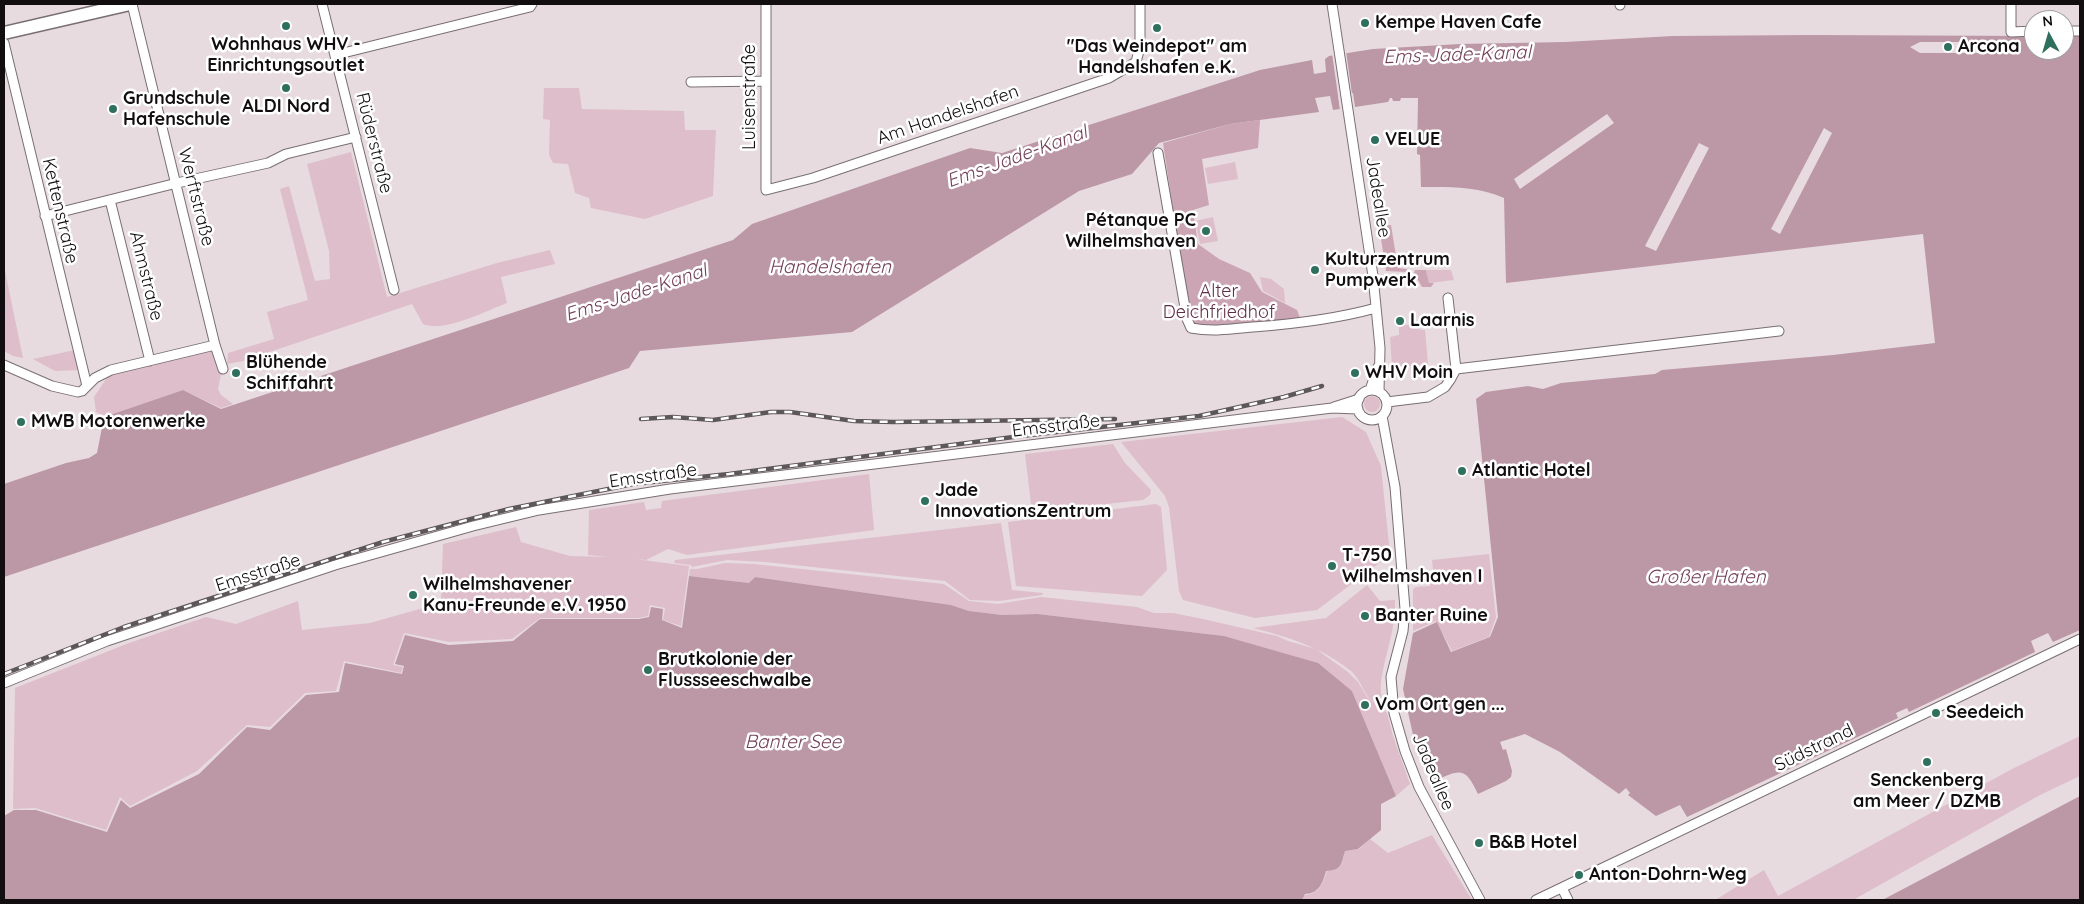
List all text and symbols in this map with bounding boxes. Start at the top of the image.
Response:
north arrow [2024,10,2074,60]
place label: Kempe Haven Cafe [1375,12,1542,34]
text: N [2041,12,2054,31]
marker: Kempe Haven Cafe [1359,17,1371,29]
marker: Wohnhaus WHV - Einrichtungsoutlet [280,20,292,32]
marker: "Das Weindepot" am Handelshafen e.K. [1151,22,1163,34]
place label: Wohnhaus WHV - Einrichtungsoutlet [207,34,365,76]
place label: "Das Weindepot" am Handelshafen e.K. [1067,36,1247,78]
place label: Arcona [1958,36,2020,58]
water label: Ems-Jade-Kanal [1383,41,1531,69]
marker: Arcona [1942,41,1954,53]
street label: Luisenstraße [739,44,761,150]
street label: Am Handelshafen [874,81,1022,149]
marker: ALDI Nord [280,82,292,94]
place label: Grundschule Hafenschule [123,88,230,130]
street label: Rüderstraße [351,90,397,196]
place label: ALDI Nord [242,96,330,118]
marker: Grundschule Hafenschule [107,103,119,115]
water label: Ems-Jade-Kanal [944,121,1090,193]
place label: VELUE [1385,129,1440,151]
marker: VELUE [1369,134,1381,146]
street label: Werftstraße [173,146,219,248]
street label: Jadeallee [1361,155,1395,239]
street label: Kettenstraße [37,156,83,266]
place label: Pétanque PC Wilhelmshaven [1066,210,1196,252]
marker: Pétanque PC Wilhelmshaven [1200,225,1212,237]
street label: Ahmstraße [124,229,168,323]
place label: Kulturzentrum Pumpwerk [1325,249,1450,292]
water label: Handelshafen [769,256,891,278]
water label: Ems-Jade-Kanal [562,259,710,327]
marker: Kulturzentrum Pumpwerk [1309,264,1321,276]
park label: Alter Deichfriedhof [1163,281,1275,324]
place label: Laarnis [1410,310,1474,332]
marker: Laarnis [1394,315,1406,327]
place label: Blühende Schiffahrt [246,352,334,394]
place label: WHV Moin [1365,362,1453,384]
marker: Blühende Schiffahrt [230,367,242,379]
marker: WHV Moin [1349,367,1361,379]
street label: Emsstraße [1011,410,1101,442]
place label: MWB Motorenwerke [31,411,206,433]
marker: MWB Motorenwerke [15,416,27,428]
street label: Emsstraße [608,459,698,493]
place label: Atlantic Hotel [1472,460,1591,482]
marker: Atlantic Hotel [1456,465,1468,477]
place label: Jade InnovationsZentrum [935,480,1111,522]
marker: Jade InnovationsZentrum [919,495,931,507]
place label: T-750 Wilhelmshaven I [1342,545,1482,588]
street label: Emsstraße [213,549,303,597]
marker: T-750 Wilhelmshaven I [1326,560,1338,572]
water label: Großer Hafen [1646,566,1766,588]
place label: Wilhelmshavener Kanu-Freunde e.V. 1950 [423,574,626,616]
marker: Wilhelmshavener Kanu-Freunde e.V. 1950 [407,589,419,601]
place label: Banter Ruine [1375,605,1488,627]
marker: Banter Ruine [1359,610,1371,622]
place label: Brutkolonie der Flussseeschwalbe [658,649,811,692]
marker: Brutkolonie der Flussseeschwalbe [642,664,654,676]
place label: Vom Ort gen ... [1375,694,1504,716]
marker: Vom Ort gen ... [1359,699,1371,711]
place label: Seedeich [1946,702,2024,724]
marker: Seedeich [1930,707,1942,719]
street label: Südstrand [1771,720,1857,776]
street label: Jadeallee [1407,730,1459,814]
water label: Banter See [745,731,841,753]
marker: Senckenberg am Meer / DZMB [1921,756,1933,768]
place label: Senckenberg am Meer / DZMB [1853,770,2001,812]
place label: B&B Hotel [1489,832,1577,854]
marker: B&B Hotel [1473,837,1485,849]
place label: Anton-Dohrn-Weg [1589,864,1747,886]
marker: Anton-Dohrn-Weg [1573,869,1585,881]

